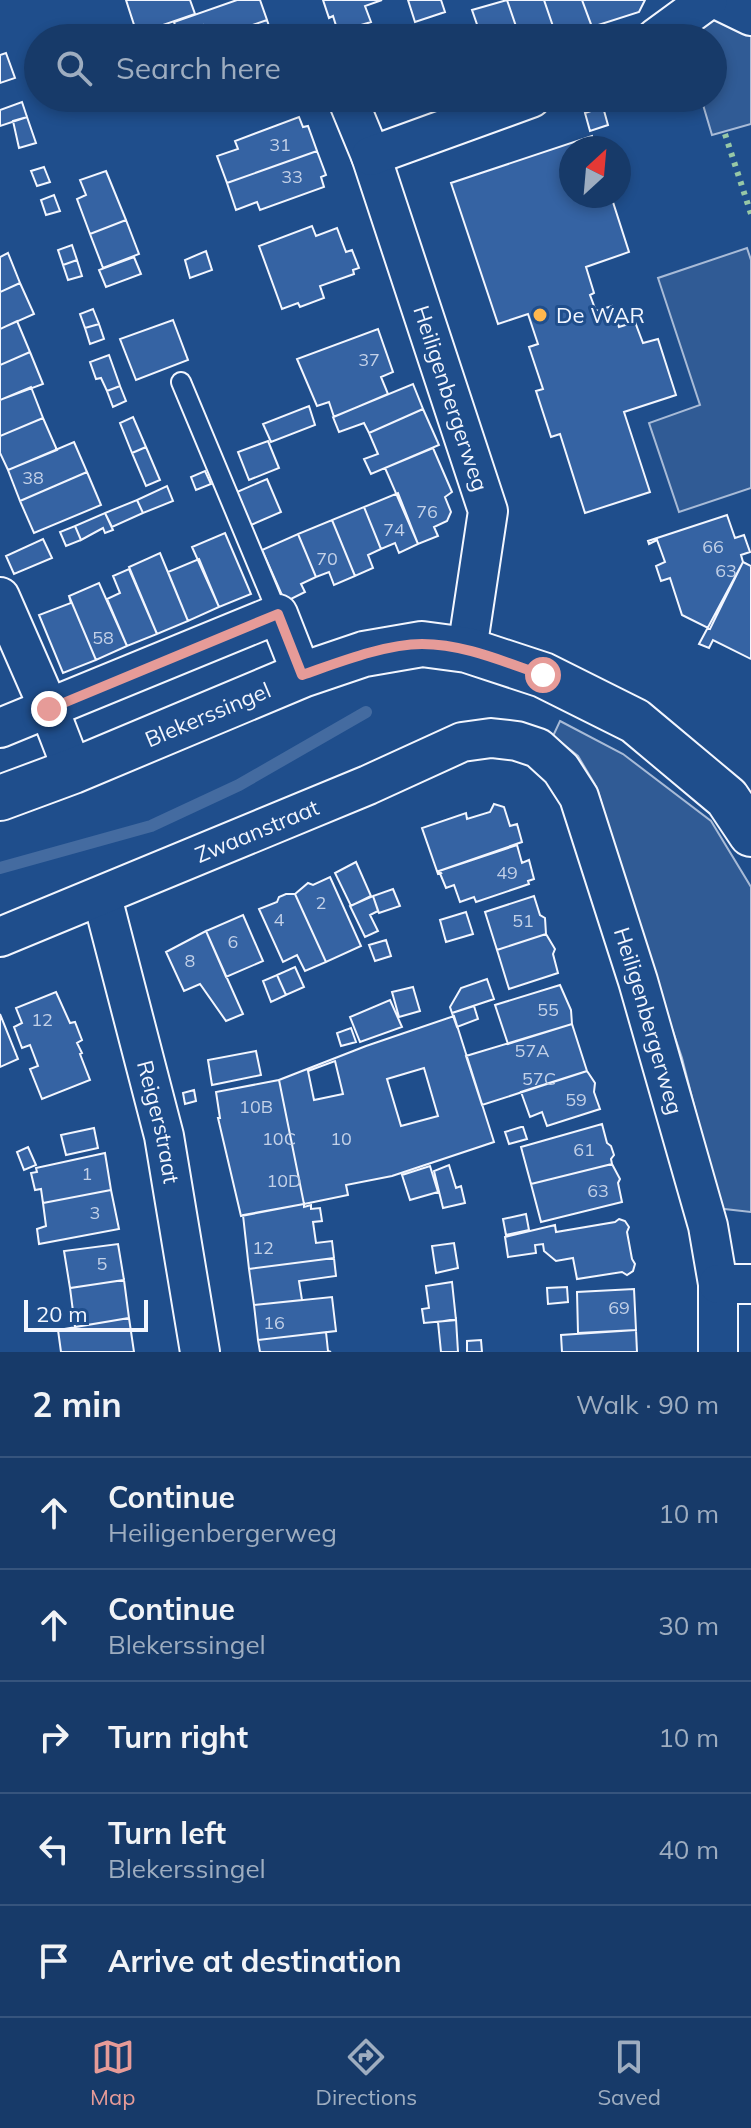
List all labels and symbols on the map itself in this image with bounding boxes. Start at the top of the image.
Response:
house number: 31 [269,133,291,156]
north arrow [559,136,631,208]
house number: 33 [281,165,303,188]
place label: De WAR [556,301,645,329]
street label: Heiligenbergerweg [407,302,495,495]
marker: De WAR [531,306,549,324]
house number: 37 [358,348,380,371]
house number: 38 [22,466,44,489]
house number: 76 [416,500,438,523]
house number: 74 [383,518,405,541]
house number: 66 [702,535,724,558]
house number: 70 [316,547,338,570]
house number: 63 [715,559,737,582]
house number: 58 [92,626,114,649]
route start [525,657,561,693]
street label: Blekerssingel [141,676,275,753]
route end [31,691,67,727]
street label: Zwaanstraat [191,793,323,869]
house number: 49 [496,861,518,884]
house number: 2 [316,891,326,914]
house number: 4 [274,908,285,931]
house number: 51 [512,909,534,932]
street label: Heiligenbergerweg [608,924,689,1118]
house number: 6 [228,930,238,953]
house number: 8 [185,949,195,972]
house number: 55 [537,998,559,1021]
house number: 12 [31,1008,53,1031]
house number: 57A [515,1039,549,1062]
street label: Reigerstraat [131,1057,186,1186]
house number: 57C [522,1067,556,1090]
house number: 59 [565,1088,587,1111]
house number: 10B [239,1095,273,1118]
house number: 10C [262,1127,296,1150]
house number: 10 [330,1127,352,1150]
house number: 61 [573,1138,595,1161]
house number: 1 [82,1162,92,1185]
house number: 10D [266,1169,302,1192]
house number: 63 [587,1179,609,1202]
house number: 3 [90,1201,100,1224]
house number: 12 [252,1236,274,1259]
house number: 5 [97,1252,108,1275]
scale bar [24,1296,148,1332]
house number: 69 [608,1296,630,1319]
house number: 16 [263,1311,285,1334]

